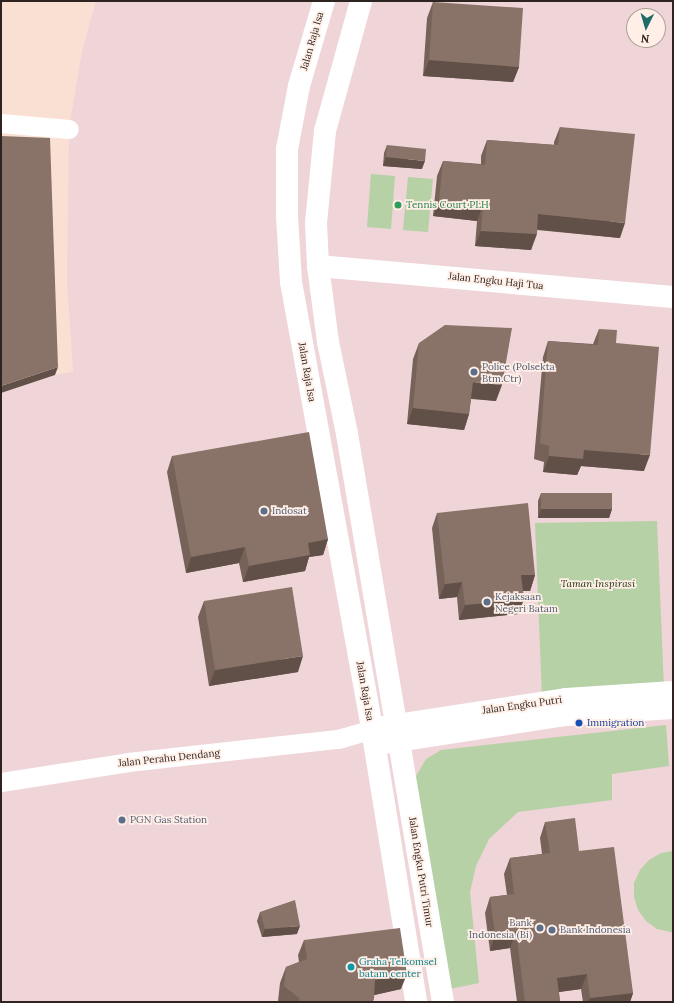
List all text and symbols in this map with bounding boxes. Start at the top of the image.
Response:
north arrow [626,8,666,48]
street label: Jalan Raja Isa [298,10,326,72]
text: N [640,32,650,46]
place label: Tennis Court PLH [406,199,489,211]
marker: Tennis Court PLH [393,200,403,210]
street label: Jalan Engku Haji Tua [448,270,544,292]
street label: Jalan Raja Isa [296,341,318,403]
place label: Police (Polsekta Btm.Ctr) [482,360,555,384]
marker: Police (Polsekta Btm.Ctr) [469,367,479,377]
place label: Indosat [272,505,307,517]
marker: Indosat [259,506,269,516]
park label: Taman Inspirasi [561,578,635,590]
place label: Kejaksaan Negeri Batam [495,590,558,614]
marker: Kejaksaan Negeri Batam [482,597,492,607]
street label: Jalan Raja Isa [354,660,376,722]
street label: Jalan Engku Putri [481,693,563,717]
place label: Immigration [587,717,644,729]
marker: Immigration [574,718,584,728]
street label: Jalan Perahu Dendang [117,747,221,769]
place label: PGN Gas Station [130,814,207,826]
marker: PGN Gas Station [117,815,127,825]
street label: Jalan Engku Putri Timur [406,816,436,928]
place label: Bank Indonesia (Bi) [469,916,532,940]
marker: Bank Indonesia (Bi) [535,923,545,933]
place label: Bank Indonesia [560,924,631,936]
marker: Bank Indonesia [547,925,557,935]
place label: Graha Telkomsel batam center [359,955,437,978]
marker: Graha Telkomsel batam center [346,962,356,972]

